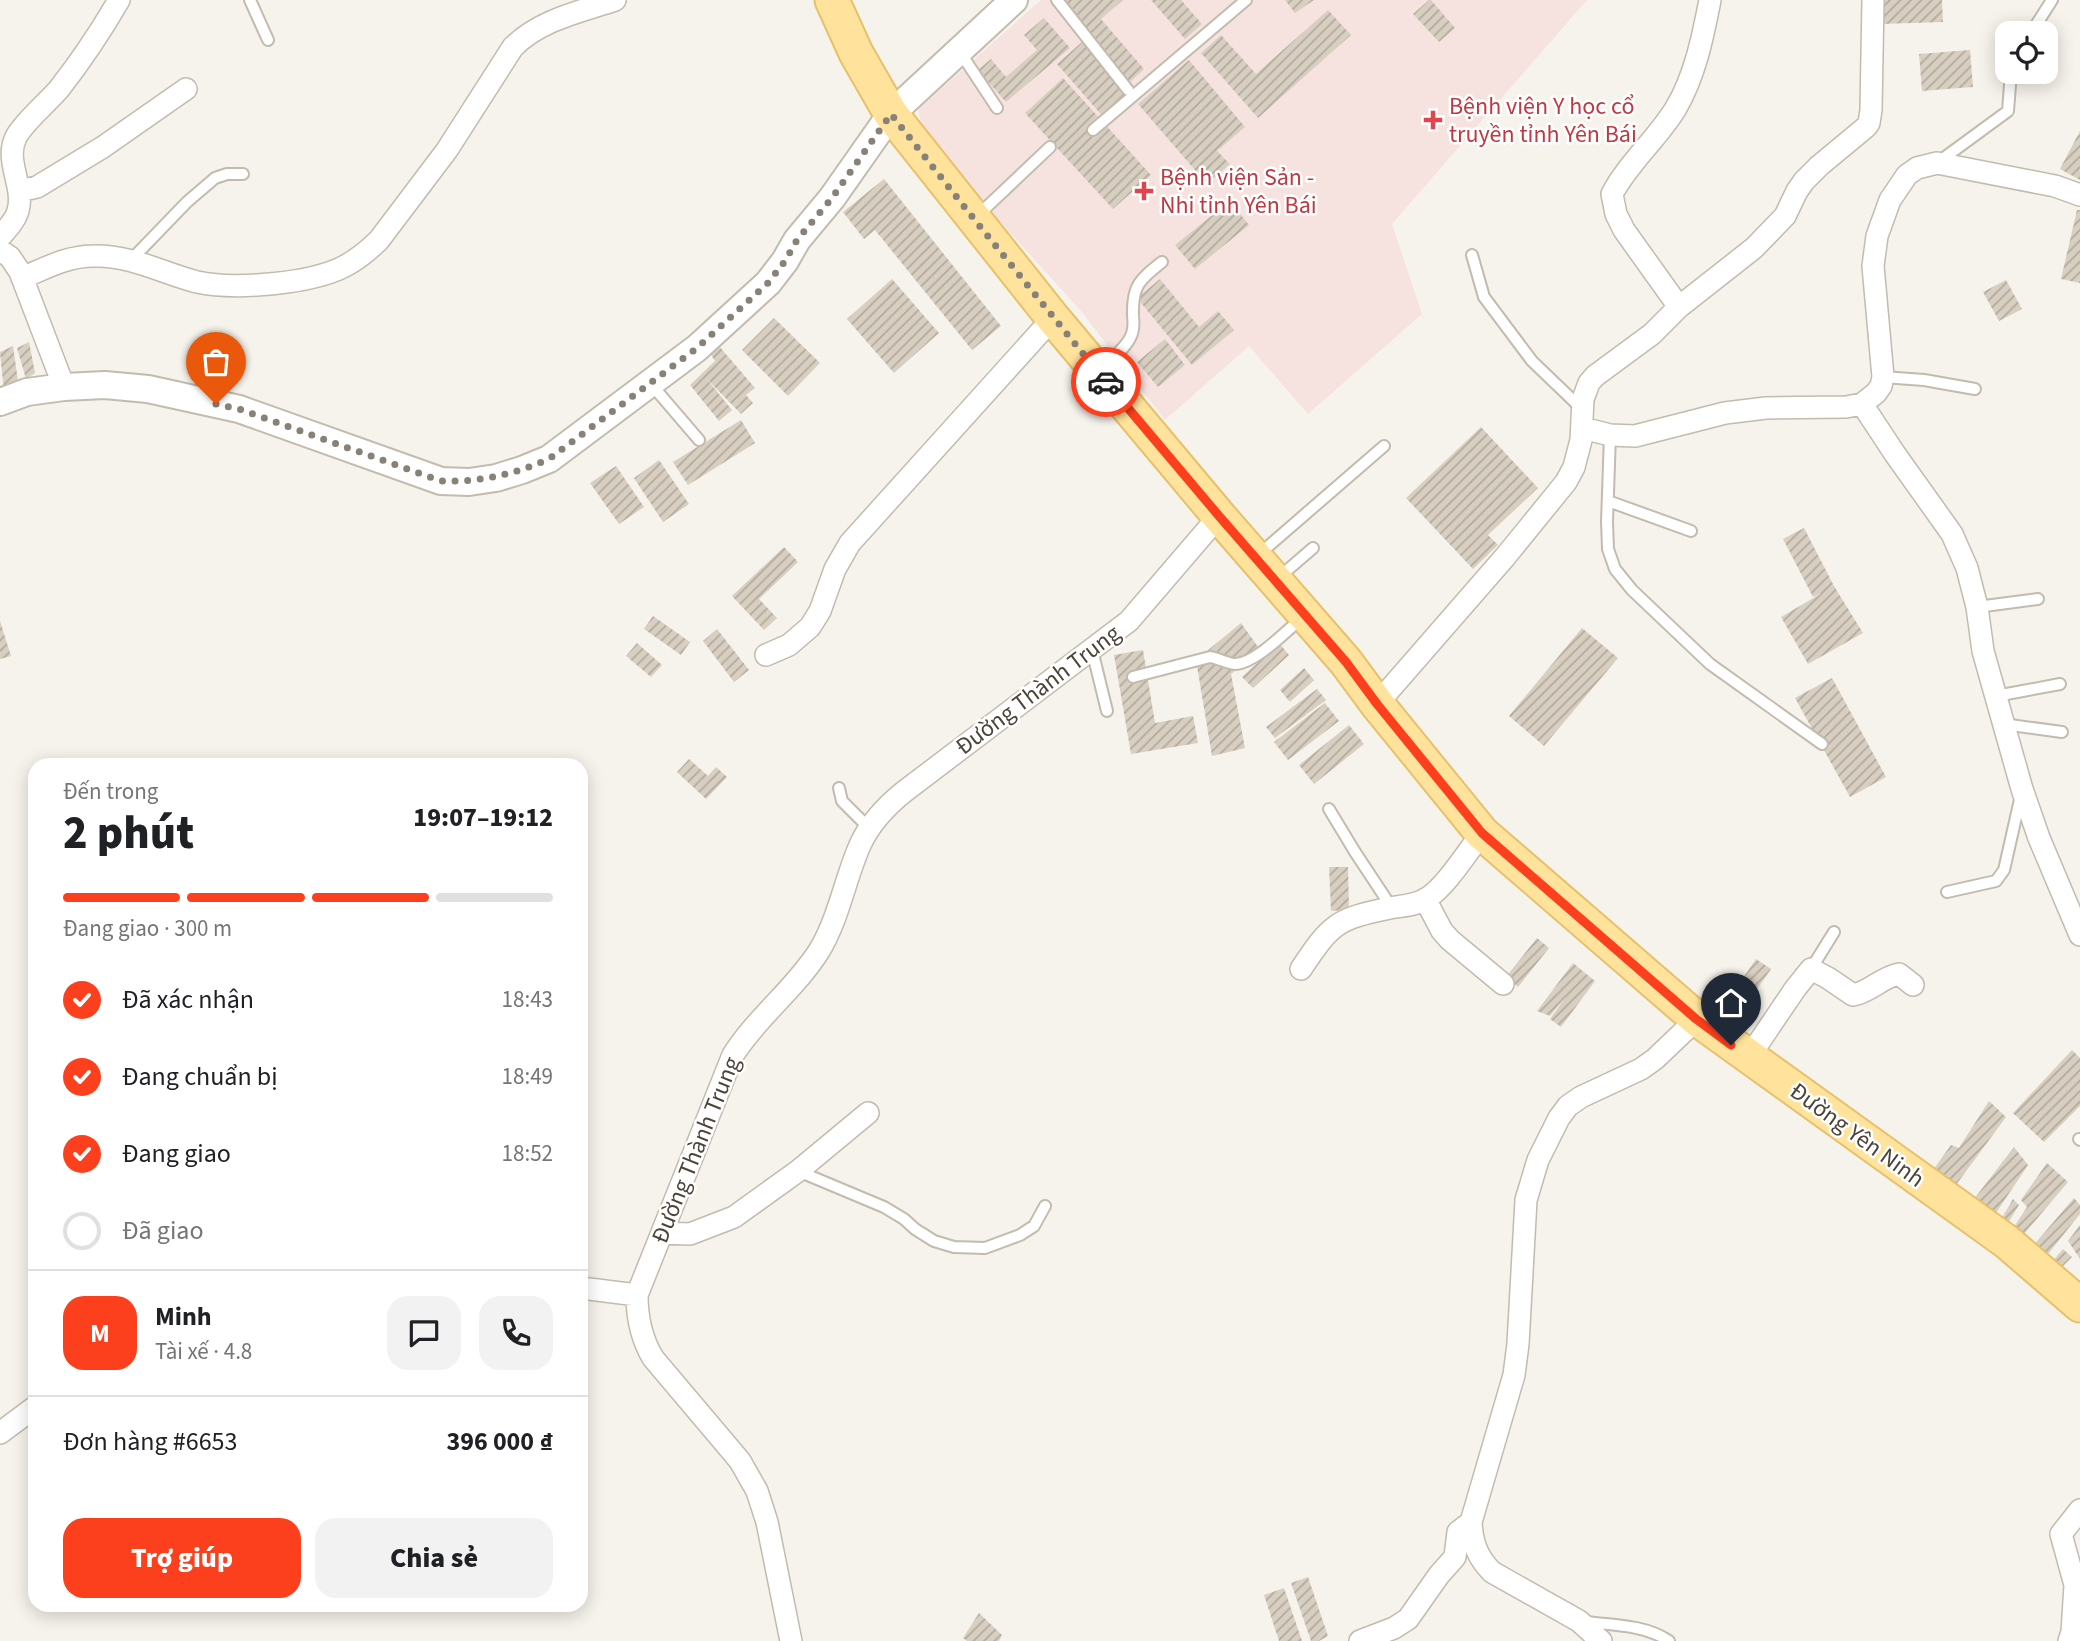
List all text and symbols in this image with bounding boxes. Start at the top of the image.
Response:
map controls [1995,21,2058,84]
button: locate [1995,21,2058,84]
place label: Bệnh viện Y học cổ truyền tỉnh Yên Bái [1449,89,1637,152]
marker: Bệnh viện Y học cổ truyền tỉnh Yên Bái [1423,110,1443,130]
place label: Bệnh viện Sản - Nhi tỉnh Yên Bái [1160,160,1317,223]
marker: Bệnh viện Sản - Nhi tỉnh Yên Bái [1134,181,1154,201]
pin [186,332,246,404]
icon: bag [197,343,235,381]
courier [1071,347,1141,417]
icon: car [1087,363,1125,401]
street label: Đường Thành Trung [948,616,1128,764]
text: Đến trong [63,775,158,808]
text: 19:07–19:12 [413,799,553,836]
text: 2 phút [63,801,194,866]
text: Đang giao · 300 m [63,912,232,945]
pin [1701,973,1761,1045]
icon: check [63,981,101,1019]
text: Đã xác nhận [122,981,254,1018]
text: 18:43 [502,983,553,1016]
icon: home [1712,984,1750,1022]
street label: Đường Thành Trung [643,1051,749,1249]
icon: check [63,1058,101,1096]
text: Đang chuẩn bị [122,1058,278,1095]
text: 18:49 [502,1060,553,1093]
street label: Đường Yên Ninh [1782,1074,1932,1196]
icon: check [63,1135,101,1173]
text: Đang giao [122,1135,231,1172]
text: 18:52 [502,1137,553,1170]
text: Đã giao [122,1212,204,1249]
button: chat [387,1296,461,1370]
button: phone [479,1296,553,1370]
text: Minh [155,1298,212,1335]
text: M [90,1315,110,1352]
text: Tài xế · 4.8 [155,1335,252,1368]
text: Đơn hàng #6653 [63,1423,237,1460]
text: 396 000 ₫ [447,1423,553,1460]
button: Trợ giúp [63,1518,301,1598]
button: Chia sẻ [315,1518,553,1598]

